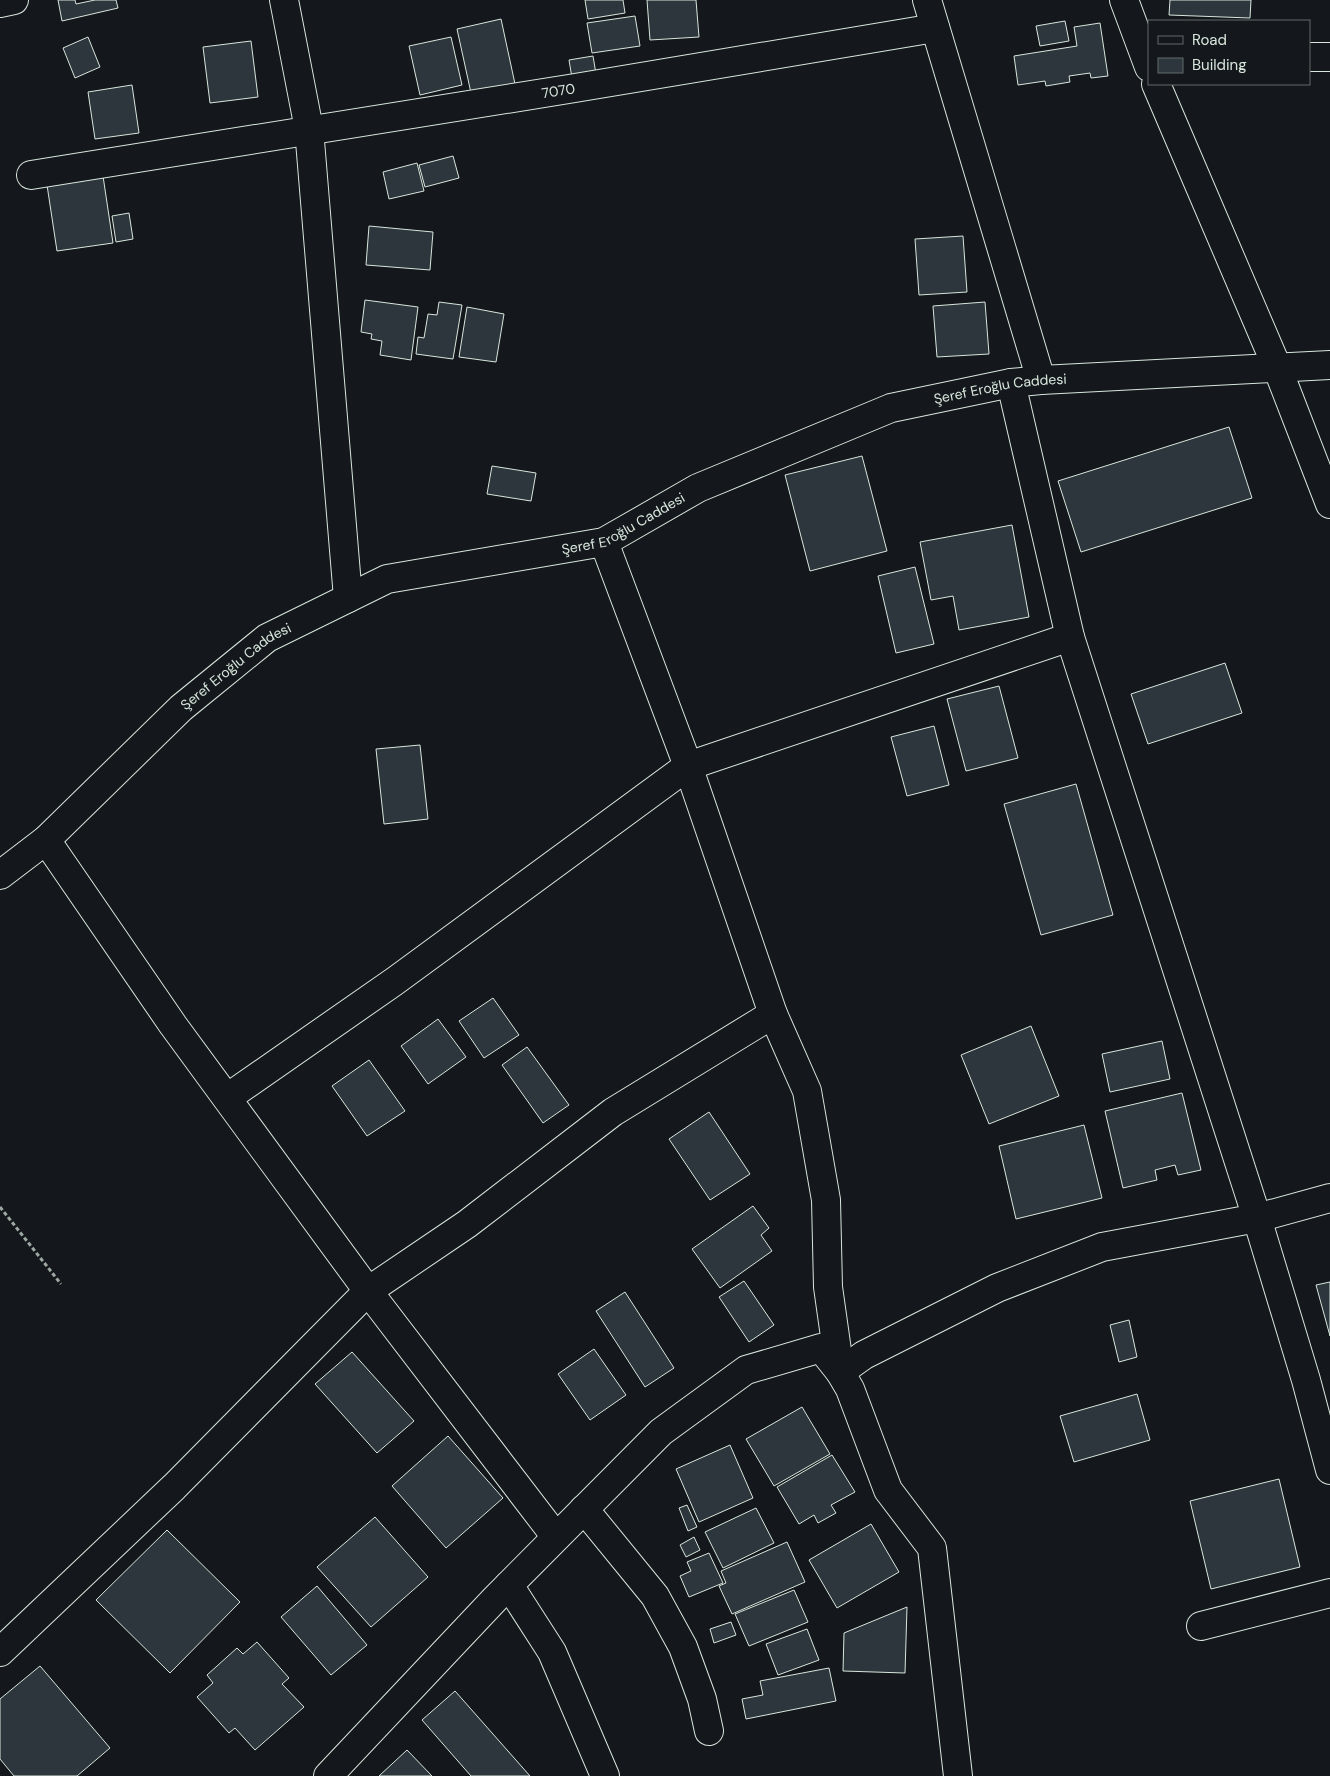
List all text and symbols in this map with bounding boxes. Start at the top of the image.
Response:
legend [1148,20,1310,85]
text: Road [1192,30,1227,50]
text: Building [1192,55,1247,75]
street label: 7070 [540,79,576,102]
street label: Şeref Eroğlu Caddesi [932,370,1067,408]
street label: Şeref Eroğlu Caddesi [560,488,688,558]
street label: Şeref Eroğlu Caddesi [177,619,294,714]

